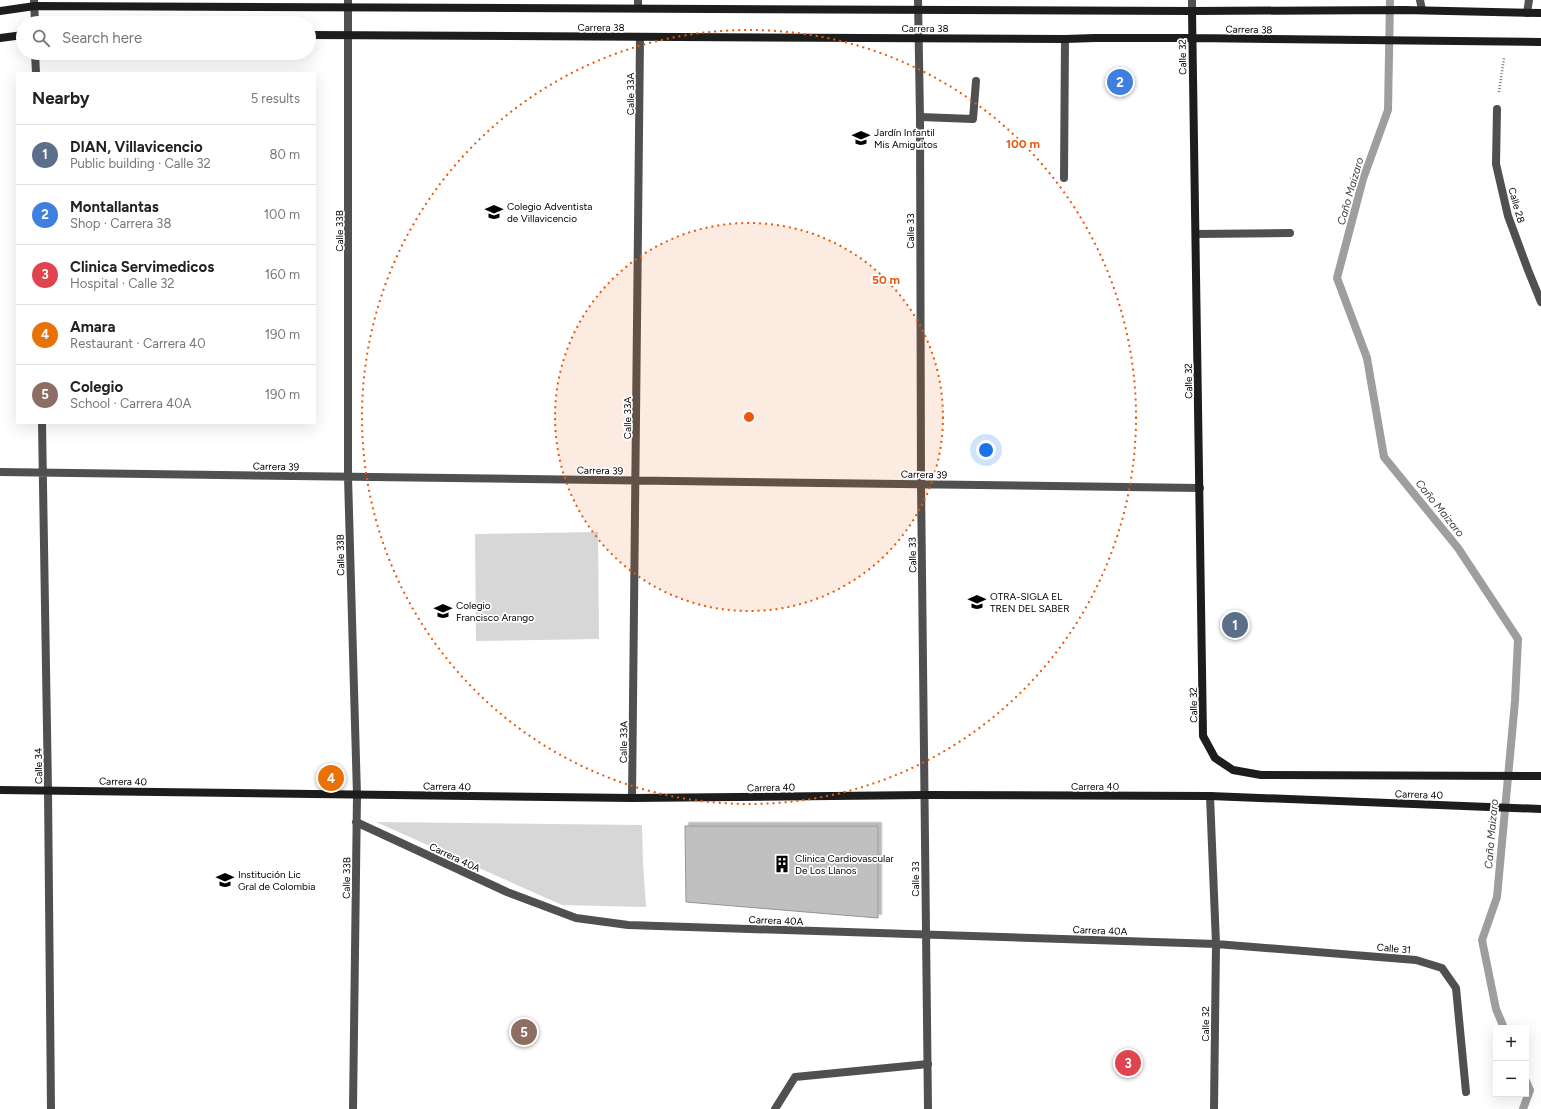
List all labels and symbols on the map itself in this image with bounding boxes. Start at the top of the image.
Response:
street label: Carrera 38 [577,21,625,34]
street label: Carrera 38 [901,22,949,35]
street label: Carrera 38 [1225,23,1273,36]
street label: Calle 32 [1176,39,1189,75]
pin: 2 [1107,67,1133,97]
street label: Calle 33A [624,73,637,115]
place label: Jardín Infantil Mis Amiguitos [874,126,938,151]
school or university icon: Jardín Infantil Mis Amiguitos [851,128,871,148]
text: 100 m [1006,137,1040,151]
water label: Caño Maizaro [1335,155,1367,227]
street label: Calle 28 [1505,186,1528,224]
place label: Colegio Adventista de Villavicencio [507,200,592,225]
school or university icon: Colegio Adventista de Villavicencio [484,202,504,222]
street label: Calle 33B [333,210,346,252]
street label: Calle 33 [904,213,917,249]
text: 50 m [872,273,900,287]
street label: Calle 32 [1182,363,1195,399]
street label: Calle 33A [621,397,634,439]
centre of rings [742,410,756,424]
your location [976,440,996,460]
street label: Carrera 39 [253,460,300,473]
street label: Carrera 39 [577,464,624,477]
street label: Carrera 39 [901,468,948,481]
water label: Caño Maizaro [1413,477,1467,540]
street label: Calle 33B [334,534,347,576]
street label: Calle 33 [906,537,919,573]
place label: OTRA-SIGLA EL TREN DEL SABER [990,590,1070,615]
school or university icon: OTRA-SIGLA EL TREN DEL SABER [967,592,987,612]
place label: Colegio Francisco Arango [456,599,534,624]
school or university icon: Colegio Francisco Arango [433,601,453,621]
pin: 1 [1222,610,1248,640]
street label: Calle 32 [1187,687,1200,723]
street label: Calle 33A [617,721,630,763]
street label: Calle 34 [32,748,45,784]
pin: 4 [318,763,344,793]
street label: Carrera 40 [99,775,147,788]
street label: Carrera 40 [423,780,471,793]
street label: Carrera 40 [1071,780,1119,793]
street label: Carrera 40 [747,781,795,794]
street label: Carrera 40 [1395,787,1443,802]
water label: Caño Maizaro [1482,798,1501,869]
street label: Carrera 40A [427,840,483,875]
place label: Clinica Cardiovascular De Los Llanos [795,852,894,877]
building icon: Clinica Cardiovascular De Los Llanos [772,854,792,874]
street label: Calle 33B [340,857,353,899]
street label: Calle 33 [909,861,922,897]
place label: Institución Lic Gral de Colombia [238,868,315,893]
school or university icon: Institución Lic Gral de Colombia [215,870,235,890]
street label: Carrera 40A [748,913,804,928]
street label: Carrera 40A [1072,923,1128,938]
street label: Calle 31 [1376,941,1412,956]
street label: Calle 32 [1199,1006,1212,1042]
pin: 5 [511,1017,537,1047]
pin: 3 [1115,1048,1141,1078]

